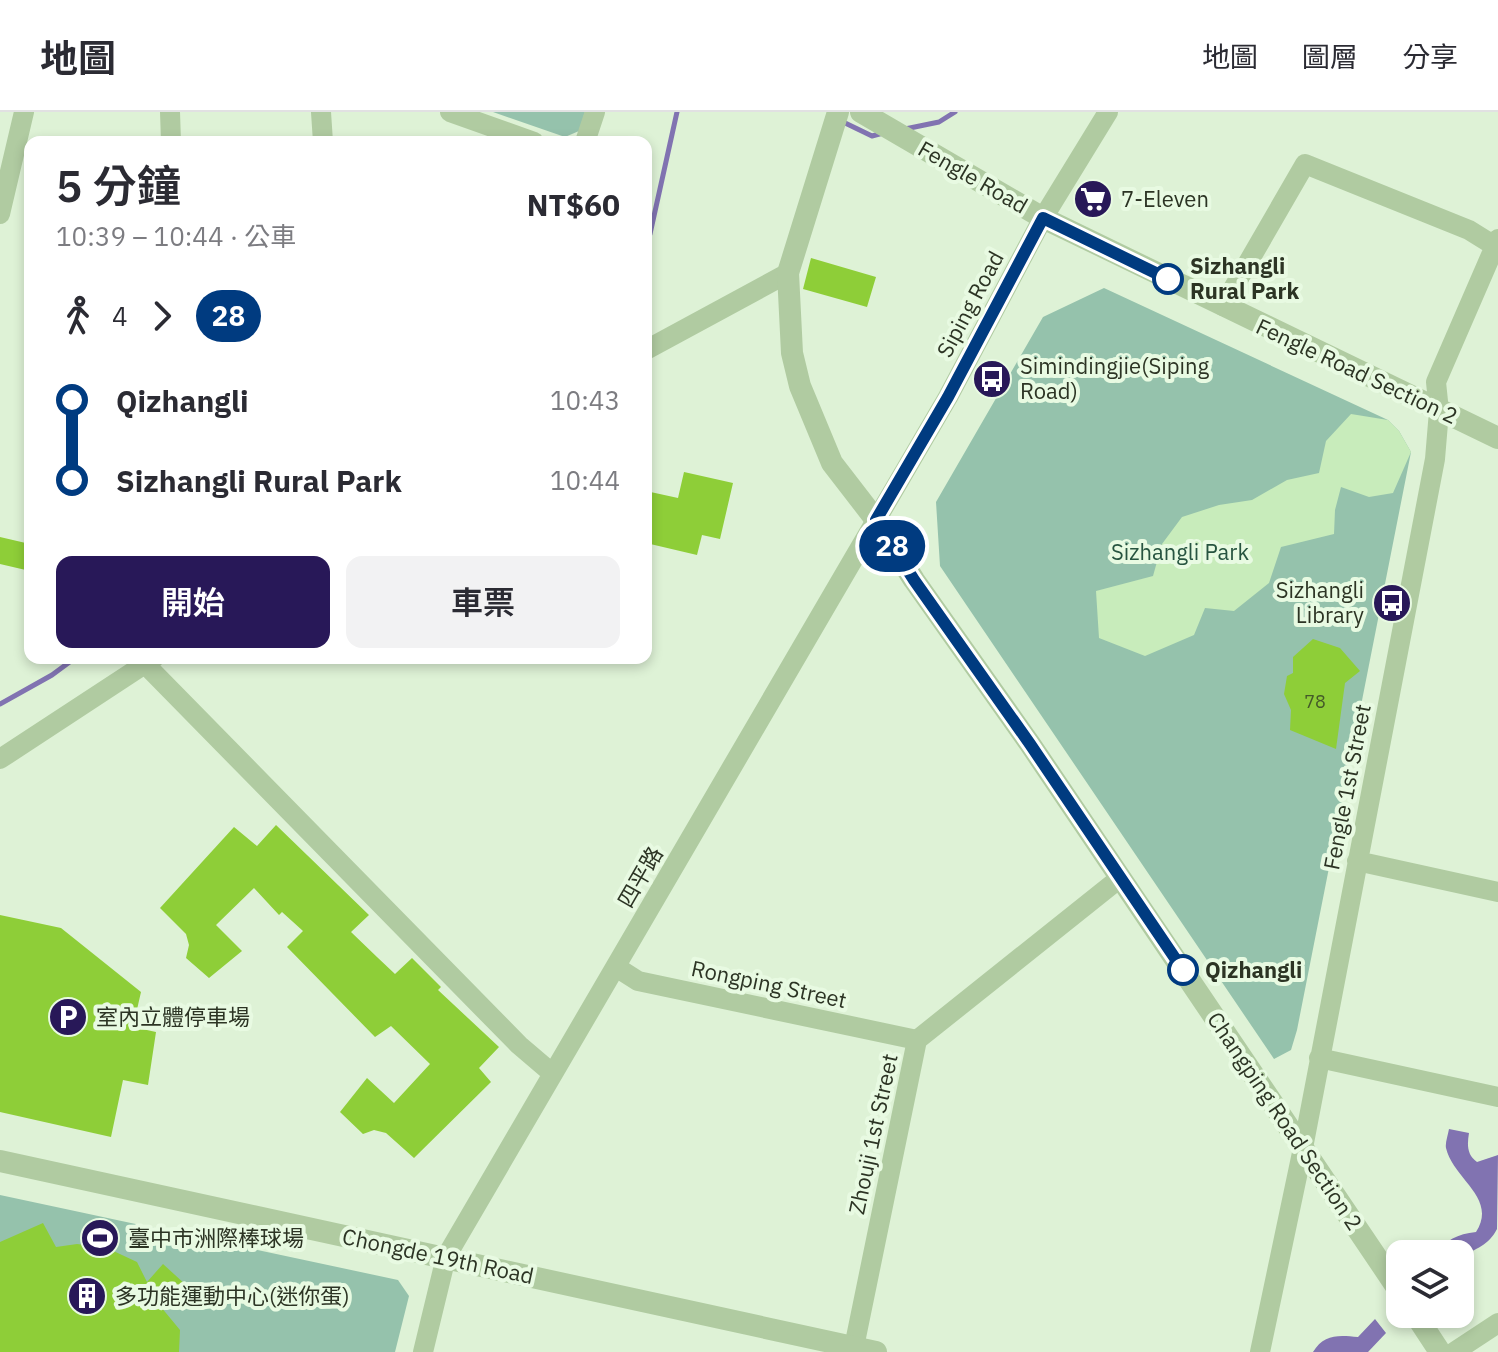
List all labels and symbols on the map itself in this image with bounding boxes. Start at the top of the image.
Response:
street label: Fengle Road [913,134,1033,220]
supermarket icon: 7-Eleven [1072,178,1114,220]
place label: 7-Eleven [1121,184,1209,213]
street label: Siping Road [929,246,1010,362]
place label: Sizhangli Rural Park [1190,251,1299,305]
marker: Sizhangli Rural Park [1153,264,1183,294]
street label: Fengle Road Section 2 [1252,311,1463,430]
place label: Simindingjie(Siping Road) [1020,351,1210,405]
bus stop icon: Simindingjie(Siping Road) [971,358,1013,400]
line badge: 28 [856,520,928,572]
park label: Sizhangli Park [1111,537,1249,566]
place label: Sizhangli Library [1276,575,1364,629]
bus stop icon: Sizhangli Library [1371,582,1413,624]
house number: 78 [1304,690,1326,713]
street label: Fengle 1st Street [1316,702,1377,872]
street label: 四平路 [611,841,669,913]
street label: Rongping Street [689,953,849,1014]
marker: Qizhangli [1168,955,1198,985]
place label: Qizhangli [1205,955,1302,984]
parking icon: 室內立體停車場 [47,996,89,1038]
place label: 室內立體停車場 [96,1002,250,1031]
street label: Changping Road Section 2 [1201,1006,1369,1236]
street label: Zhouji 1st Street [841,1051,904,1217]
sports icon: 臺中市洲際棒球場 [79,1217,121,1259]
street label: Chongde 19th Road [340,1221,536,1290]
place label: 臺中市洲際棒球場 [128,1223,304,1252]
building icon: 多功能運動中心(迷你蛋) [66,1275,108,1317]
place label: 多功能運動中心(迷你蛋) [115,1281,350,1310]

